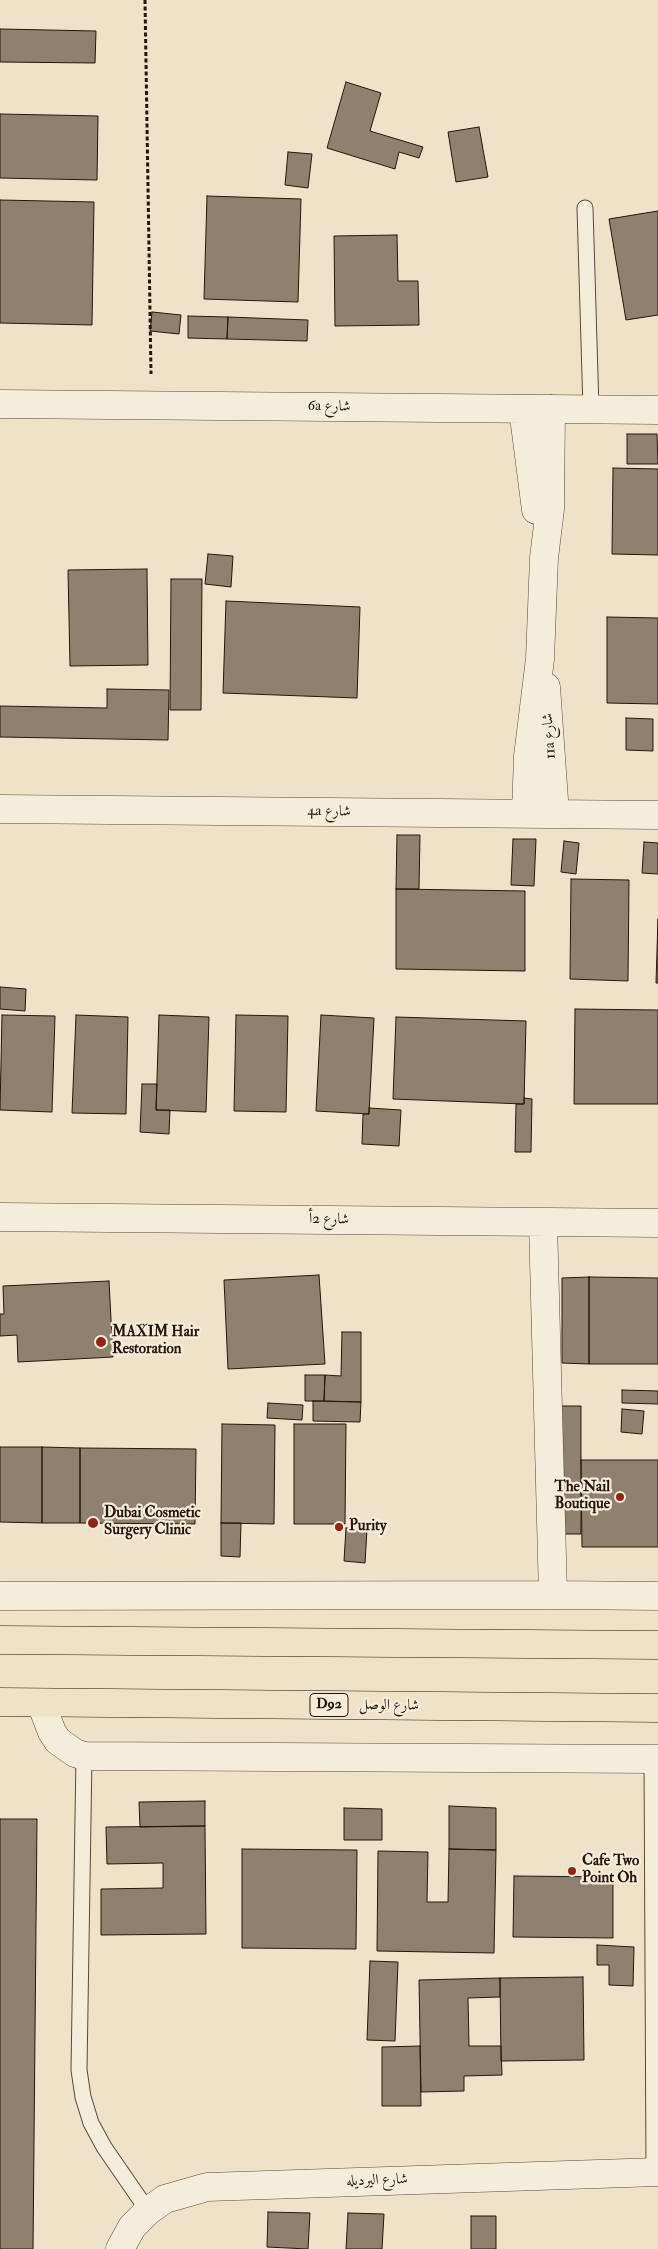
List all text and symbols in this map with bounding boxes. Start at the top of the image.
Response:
street label: 6a شارع [307,398,351,416]
street label: 11a شارع [539,712,561,760]
street label: 4a شارع [307,803,351,821]
street label: شارع 2أ [309,1211,349,1229]
place label: MAXIM Hair Restoration [112,1324,199,1359]
marker: MAXIM Hair Restoration [94,1335,108,1349]
place label: The Nail Boutique [554,1479,610,1514]
marker: The Nail Boutique [614,1491,626,1503]
place label: Dubai Cosmetic Surgery Clinic [104,1505,201,1540]
marker: Dubai Cosmetic Surgery Clinic [86,1516,100,1530]
place label: Purity [349,1518,386,1536]
marker: Purity [333,1521,345,1533]
road number: D92 [310,1694,348,1716]
street label: شارع الوصل [359,1696,419,1716]
place label: Cafe Two Point Oh [582,1853,639,1888]
marker: Cafe Two Point Oh [566,1865,578,1877]
street label: شارع اليرديله [346,2171,408,2191]

